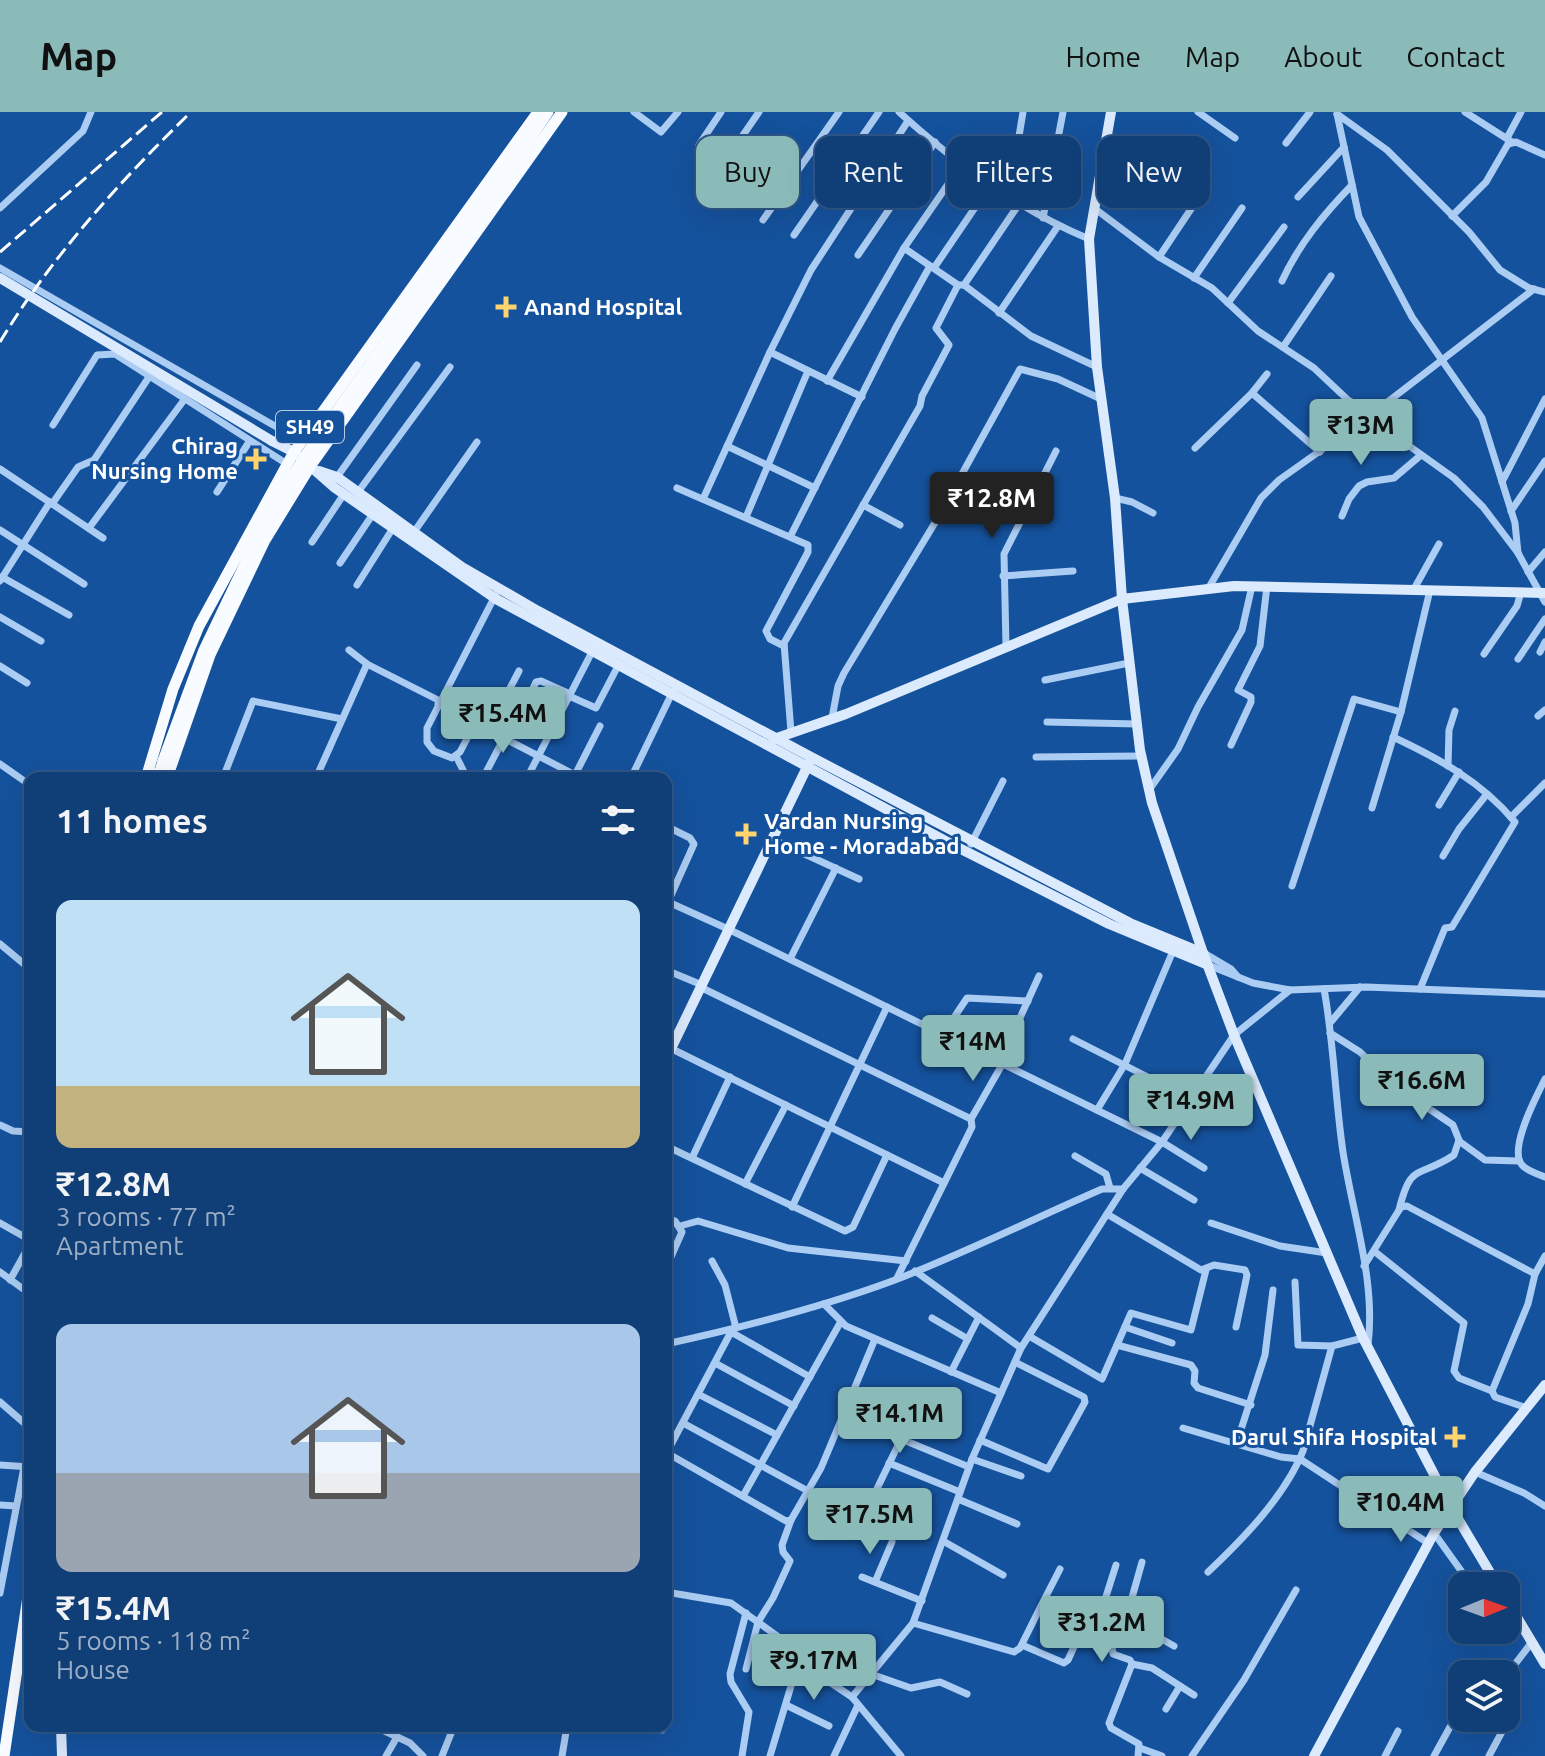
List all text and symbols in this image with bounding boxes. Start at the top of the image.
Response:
text: Map [40,35,117,77]
text: Home [1066,41,1141,72]
text: Map [1185,41,1240,72]
text: About [1284,41,1362,72]
text: Contact [1406,41,1505,72]
chip: Buy [696,136,799,208]
chip: Rent [815,136,931,208]
chip: Filters [947,136,1081,208]
chip: New [1097,136,1210,208]
place label: Anand Hospital [524,294,683,319]
marker: Anand Hospital [495,296,517,318]
pin: ₹13M [1314,399,1408,467]
text: ₹13M [1327,410,1395,439]
road number: SH49 [276,411,344,443]
place label: Chirag Nursing Home [91,433,238,483]
marker: Chirag Nursing Home [245,448,267,470]
pin: ₹12.8M [927,472,1057,540]
text: ₹12.8M [948,483,1036,512]
pin: ₹15.4M [438,687,568,755]
text: ₹15.4M [459,698,547,727]
icon: filters [596,798,640,842]
text: 11 homes [56,801,208,839]
place label: Vardan Nursing Home - Moradabad [764,808,960,858]
marker: Vardan Nursing Home - Moradabad [735,823,757,845]
icon: home [276,952,420,1096]
pin: ₹14M [926,1015,1020,1083]
text: ₹14M [939,1026,1007,1055]
pin: ₹16.6M [1357,1054,1487,1122]
text: ₹16.6M [1378,1065,1466,1094]
pin: ₹14.9M [1126,1074,1256,1142]
text: ₹14.9M [1147,1085,1235,1114]
text: ₹12.8M [56,1164,171,1202]
text: 3 rooms · 77 m² [56,1202,236,1231]
text: Apartment [56,1231,183,1260]
icon: home [276,1376,420,1520]
pin: ₹14.1M [835,1387,965,1455]
text: ₹14.1M [856,1398,944,1427]
place label: Darul Shifa Hospital [1231,1424,1437,1449]
marker: Darul Shifa Hospital [1444,1426,1466,1448]
pin: ₹10.4M [1336,1476,1466,1544]
text: ₹10.4M [1357,1487,1445,1516]
pin: ₹17.5M [805,1488,935,1556]
text: ₹17.5M [826,1499,914,1528]
north arrow [1448,1572,1520,1644]
map controls [1448,1572,1520,1732]
text: ₹15.4M [56,1588,171,1626]
pin: ₹31.2M [1037,1596,1167,1664]
text: ₹31.2M [1058,1607,1146,1636]
text: 5 rooms · 118 m² [56,1626,251,1655]
pin: ₹9.17M [749,1634,879,1702]
text: ₹9.17M [770,1645,858,1674]
text: House [56,1655,130,1684]
button: layers [1448,1660,1520,1732]

